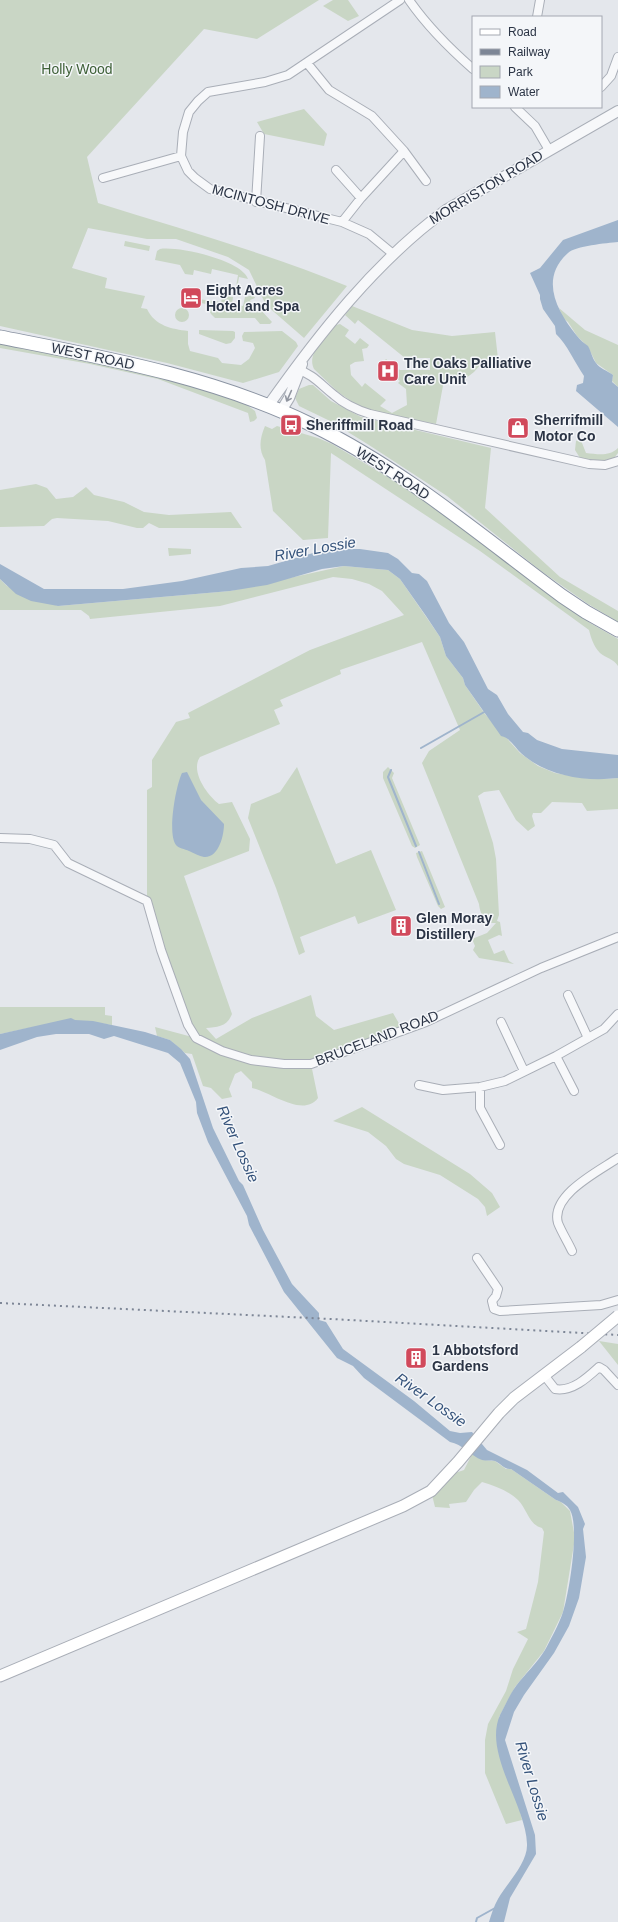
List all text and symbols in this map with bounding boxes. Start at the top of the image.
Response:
legend [472,16,602,108]
text: Road [508,25,537,39]
text: Railway [508,45,550,59]
park label: Holly Wood [41,61,113,77]
text: Park [508,65,534,79]
text: Water [508,85,540,99]
street label: MORRISTON ROAD [426,147,546,227]
street label: MCINTOSH DRIVE [210,181,332,227]
place label: Eight Acres Hotel and Spa [206,282,300,314]
hotel icon: Eight Acres Hotel and Spa [178,285,204,311]
street label: WEST ROAD [50,339,136,373]
place label: The Oaks Palliative Care Unit [404,355,532,387]
hospital icon: The Oaks Palliative Care Unit [375,358,401,384]
one-way arrow [285,390,292,402]
bus stop icon: Sheriffmill Road [278,412,304,438]
place label: Sherrifmill Motor Co [534,412,603,444]
shop icon: Sherrifmill Motor Co [505,415,531,441]
place label: Sheriffmill Road [306,417,413,433]
street label: WEST ROAD [353,443,433,503]
water label: River Lossie [273,533,357,564]
place label: Glen Moray Distillery [416,910,492,942]
building icon: Glen Moray Distillery [388,913,414,939]
street label: BRUCELAND ROAD [313,1007,441,1069]
water label: River Lossie [214,1103,263,1185]
place label: 1 Abbotsford Gardens [432,1342,519,1374]
building icon: 1 Abbotsford Gardens [403,1345,429,1371]
water label: River Lossie [393,1369,470,1430]
water label: River Lossie [512,1739,553,1823]

